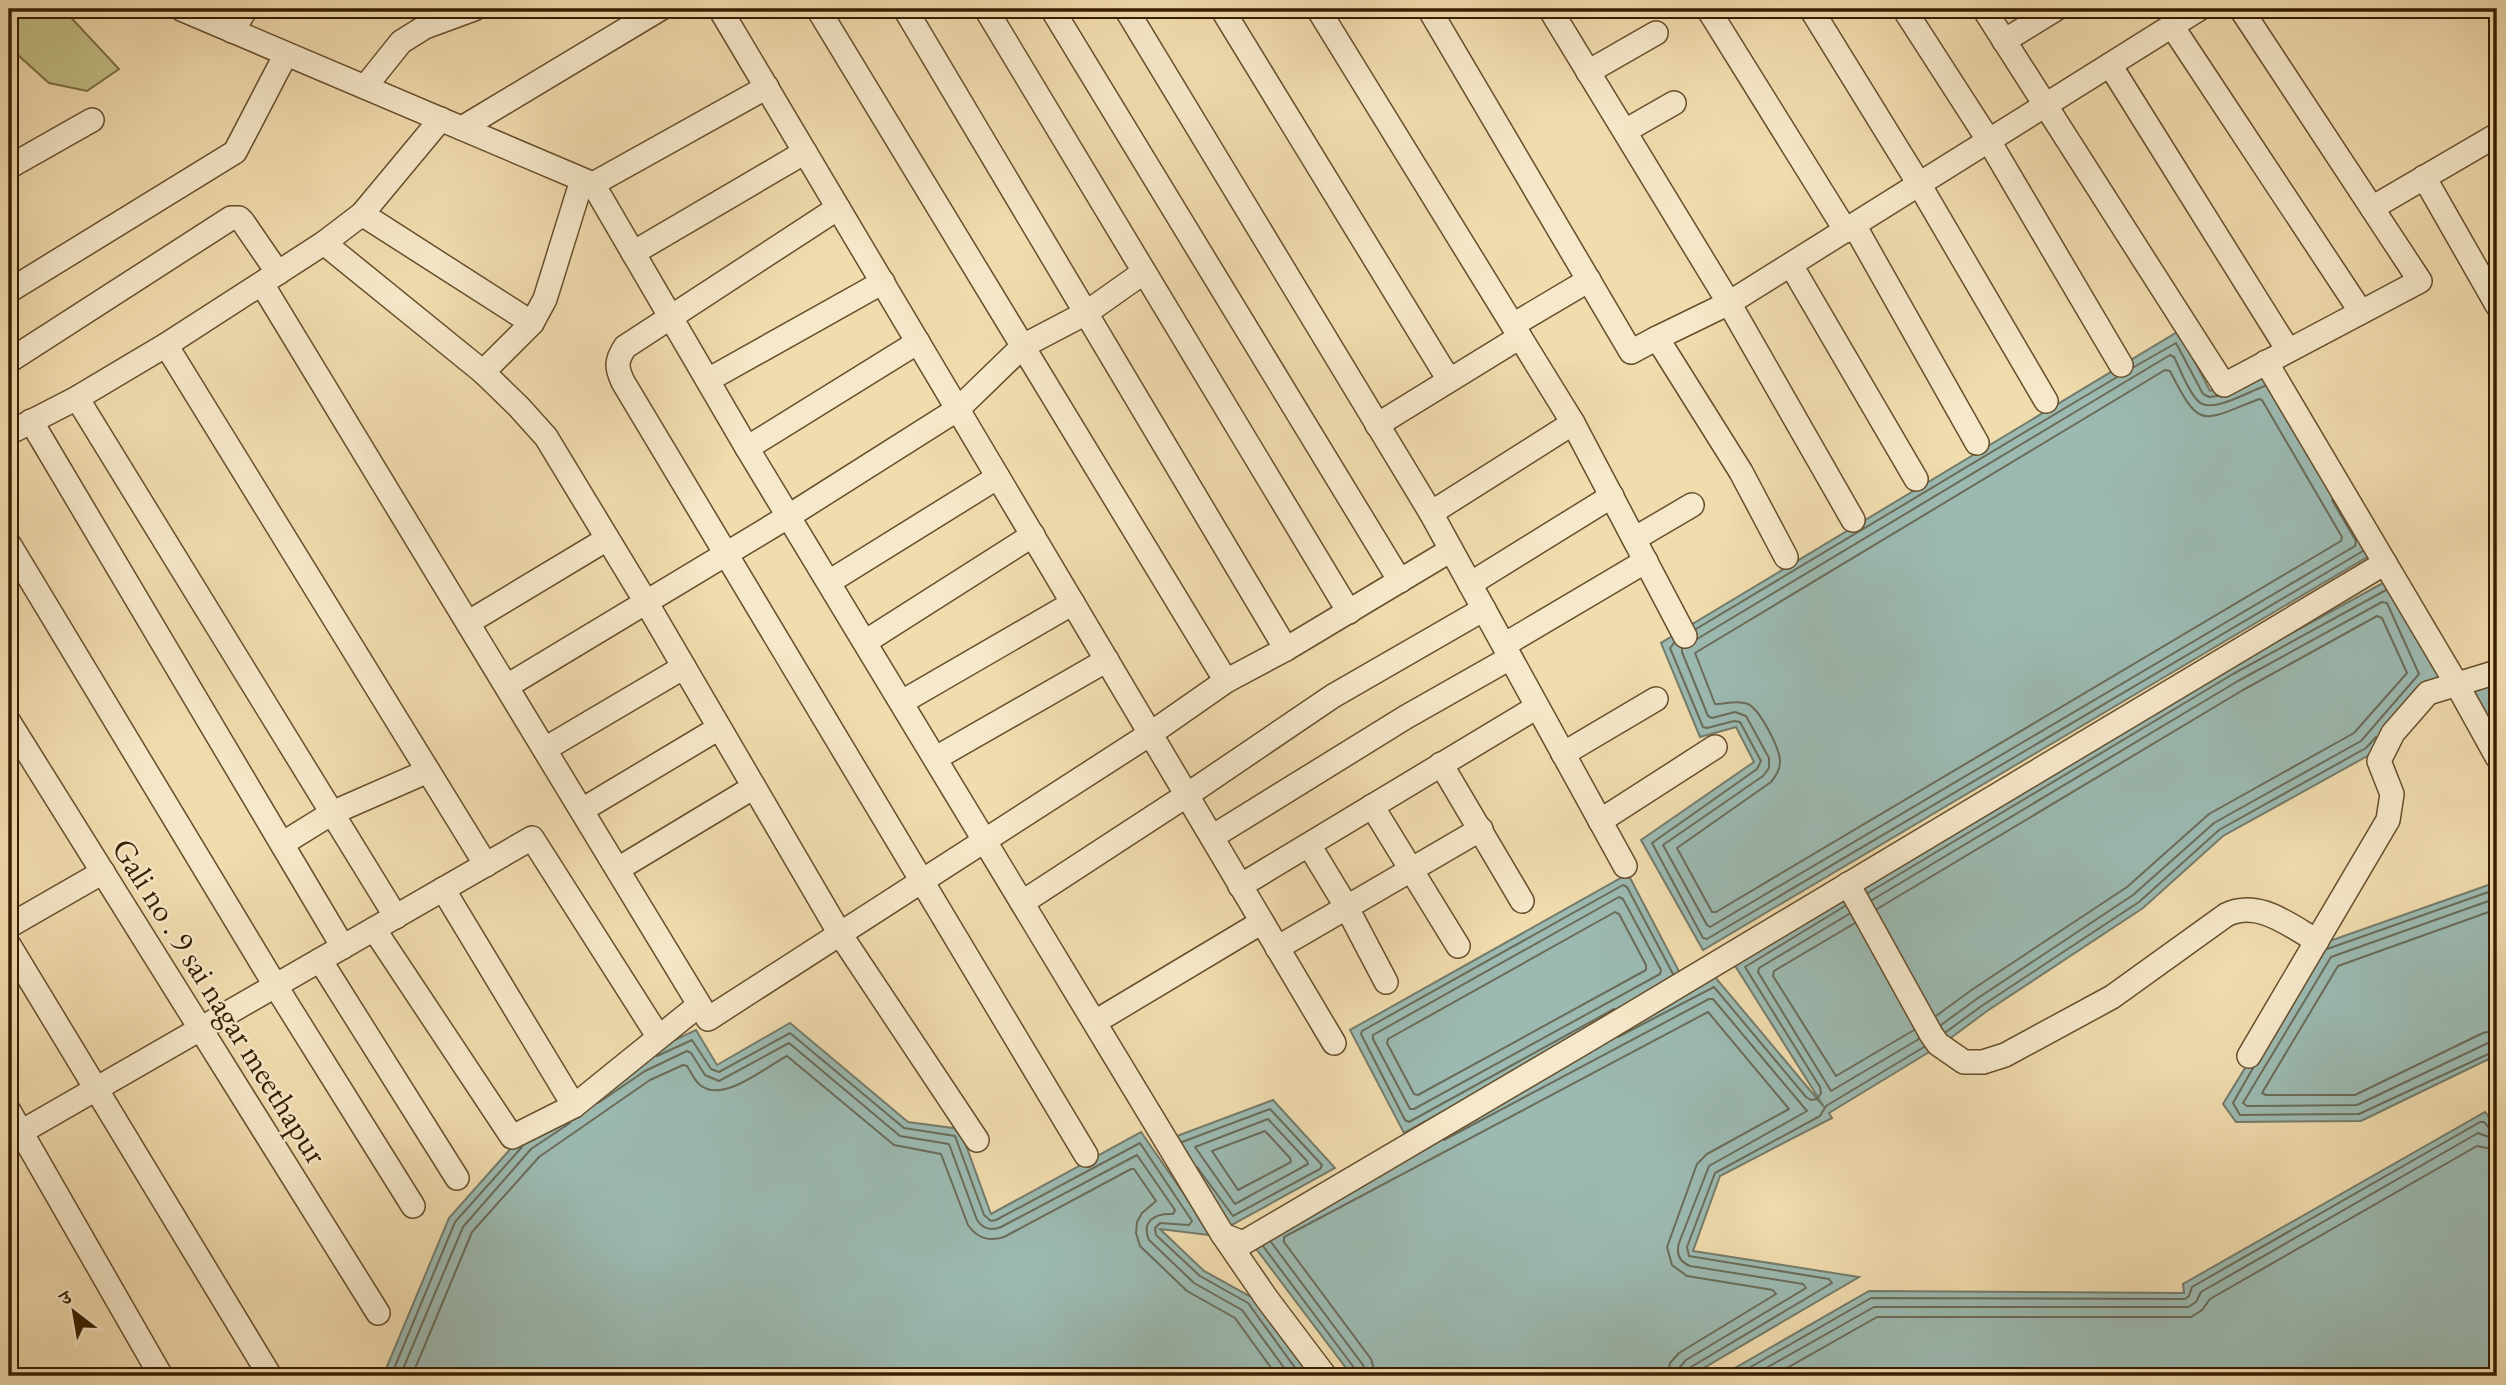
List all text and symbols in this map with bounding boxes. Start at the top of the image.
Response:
street label: Gali no . 9 sai nagar meethapur [102,830,338,1172]
north arrow [38,1276,108,1346]
text: उ [53,1284,77,1312]

